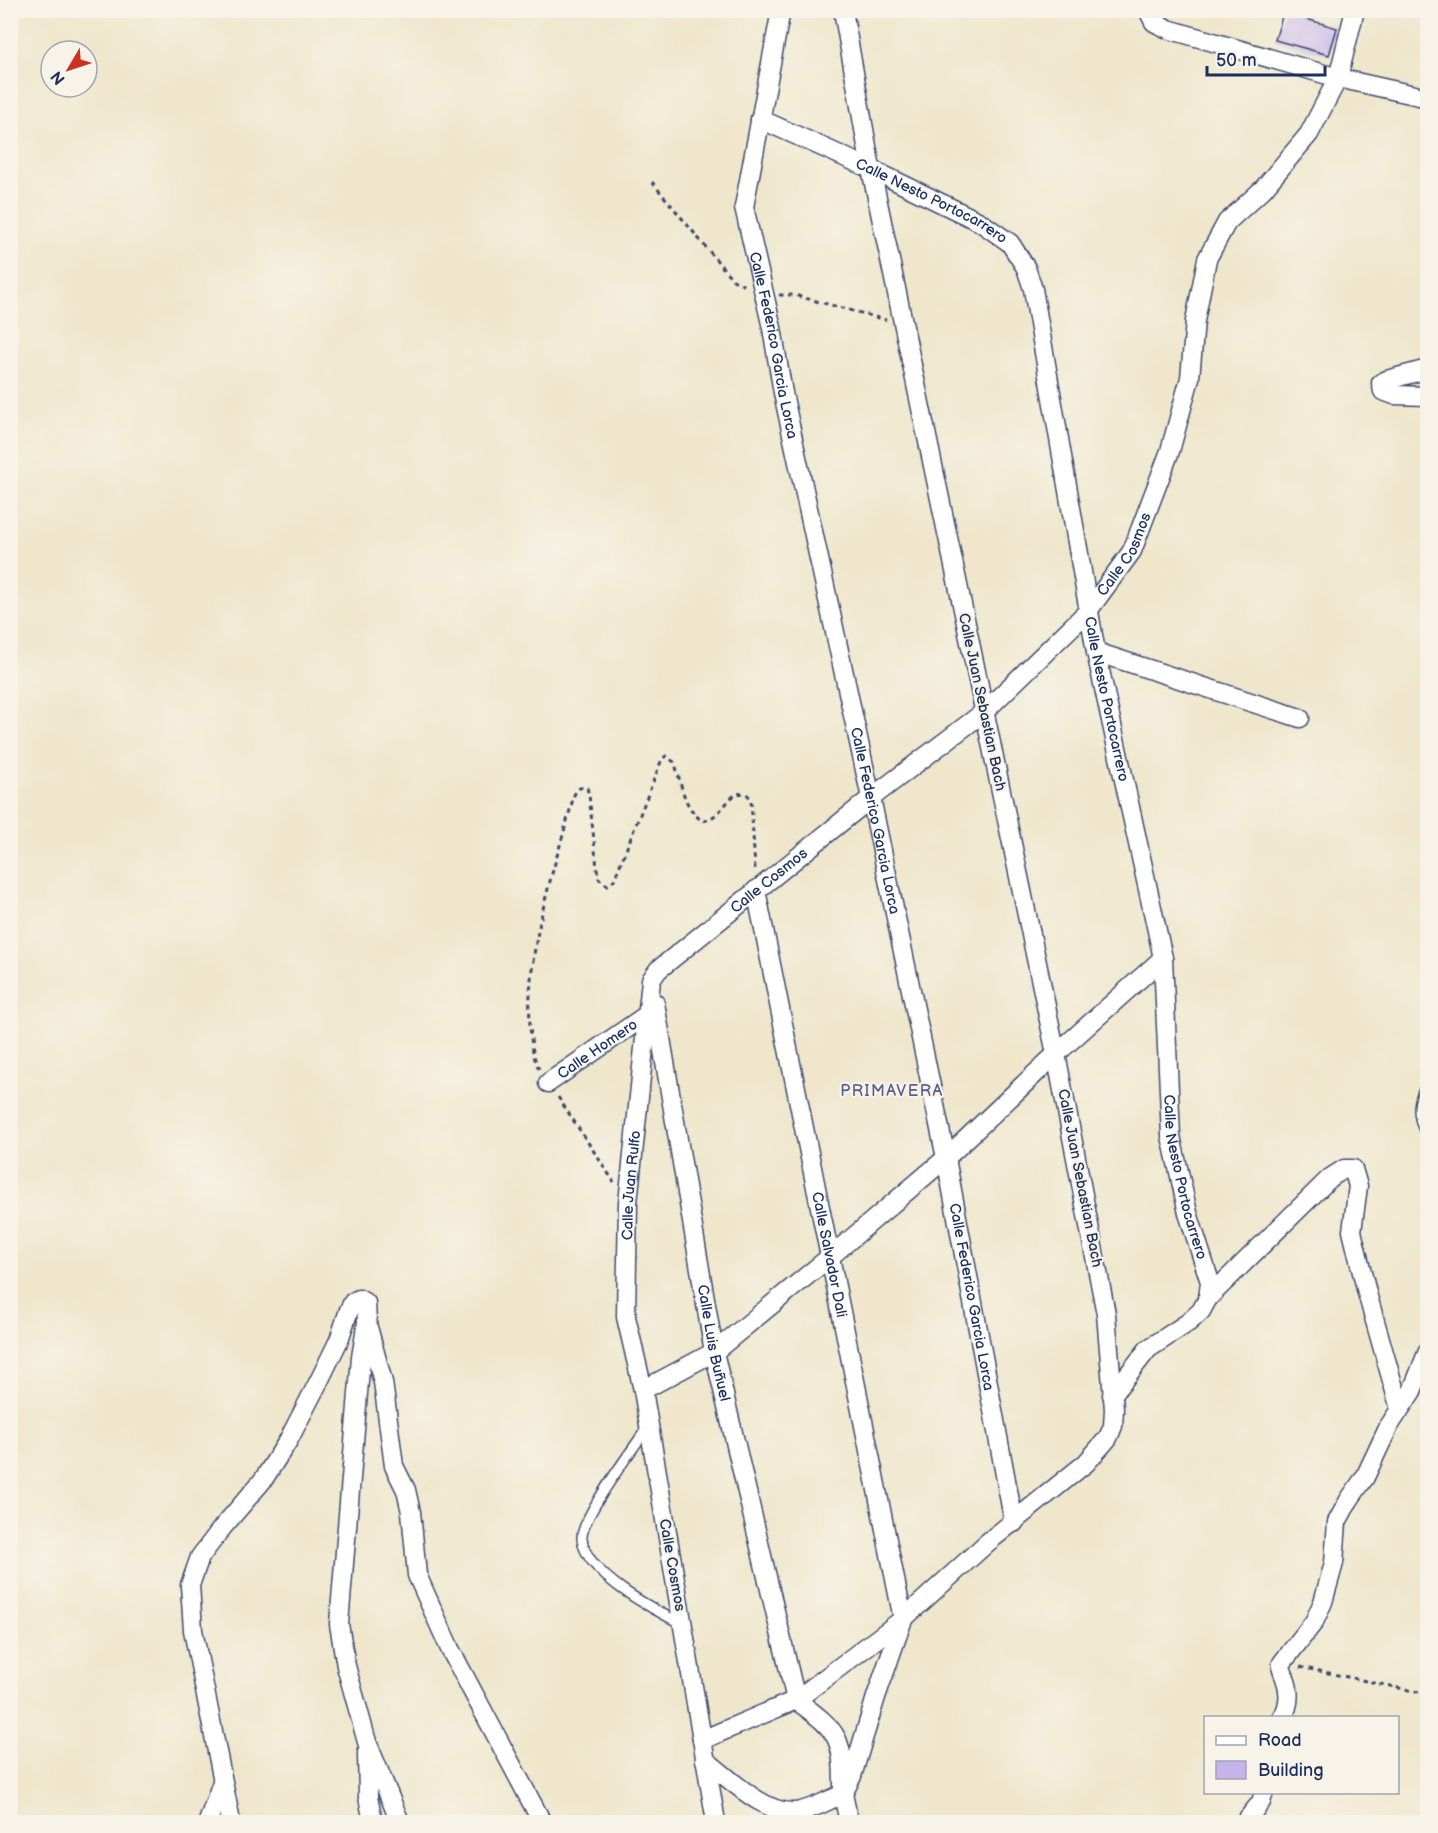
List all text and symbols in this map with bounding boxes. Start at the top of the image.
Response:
north arrow [39,39,99,99]
scale bar [1207,39,1326,77]
text: 50 m [1216,50,1257,71]
text: N [47,67,70,88]
street label: Calle Nesto Portocarrero [853,154,1011,248]
street label: Calle Federico Garcia Lorca [745,250,802,441]
street label: Calle Cosmos [1093,509,1155,600]
street label: Calle Juan Sebastian Bach [954,611,1010,793]
street label: Calle Nesto Portocarrero [1080,615,1134,783]
street label: Calle Federico Garcia Lorca [846,725,904,916]
street label: Calle Cosmos [726,843,812,917]
street label: Calle Homero [554,1015,641,1083]
district label: PRIMAVERA [840,1082,944,1101]
street label: Calle Juan Sebastian Bach [1053,1087,1107,1269]
street label: Calle Nesto Portocarrero [1160,1094,1212,1262]
street label: Calle Juan Rulfo [618,1129,645,1240]
street label: Calle Salvador Dali [808,1190,851,1319]
street label: Calle Federico Garcia Lorca [945,1202,999,1392]
street label: Calle Luis Buñuel [693,1283,735,1403]
street label: Calle Cosmos [655,1517,690,1613]
legend [1204,1716,1399,1794]
text: Road [1258,1730,1302,1751]
text: Building [1258,1760,1324,1781]

